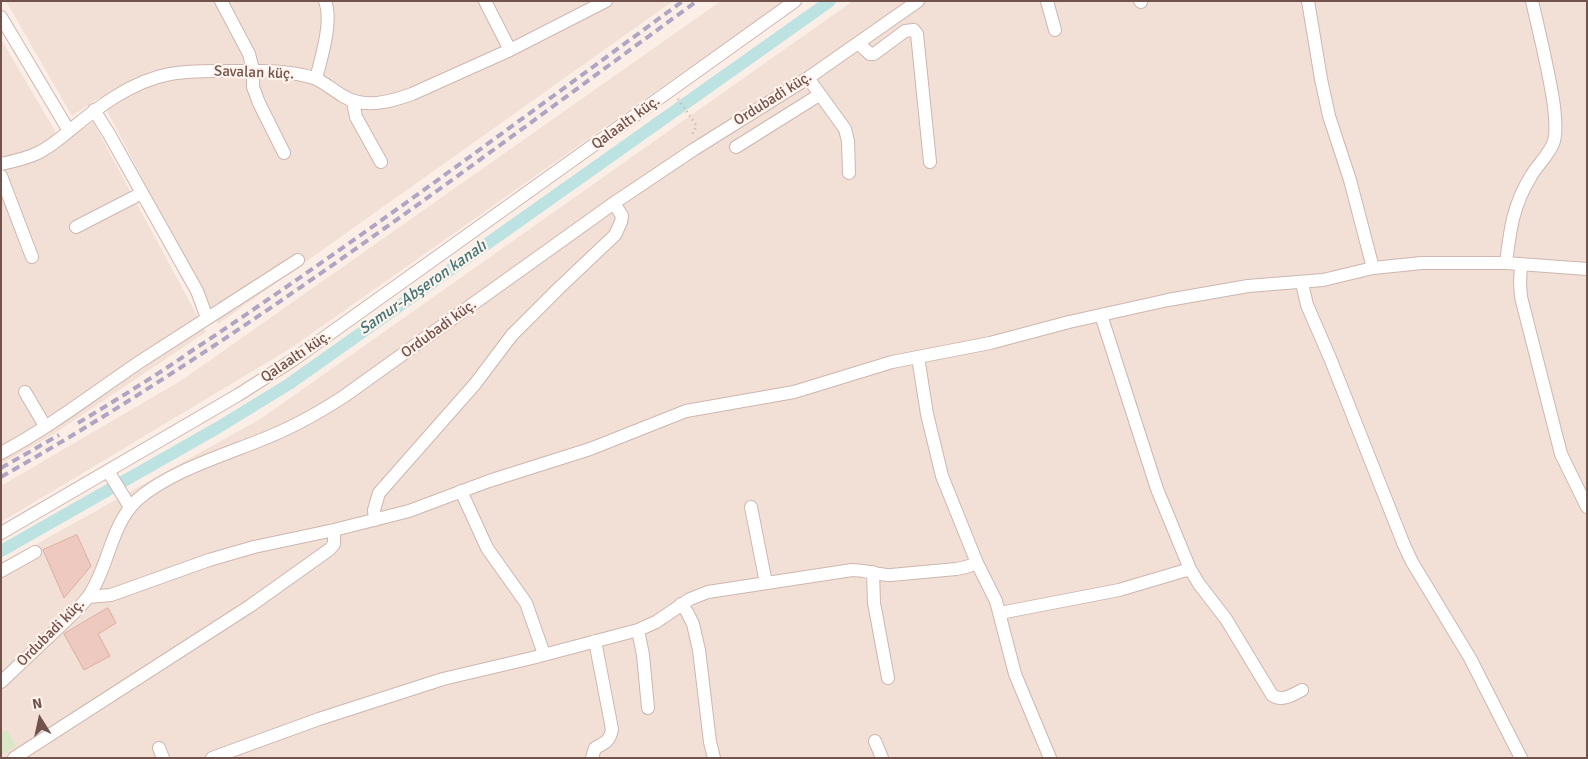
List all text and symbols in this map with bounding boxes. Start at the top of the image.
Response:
street label: Savalan küç. [214,63,294,83]
street label: Ordubadi küç. [731,68,815,130]
street label: Qalaaltı küç. [588,92,664,154]
water label: Samur-Abşeron kanalı [356,237,490,339]
street label: Ordubadi küç. [398,296,480,362]
street label: Qalaaltı küç. [258,327,334,387]
street label: Ordubadi küç. [13,595,89,671]
north arrow [15,694,65,744]
text: N [31,695,44,713]

